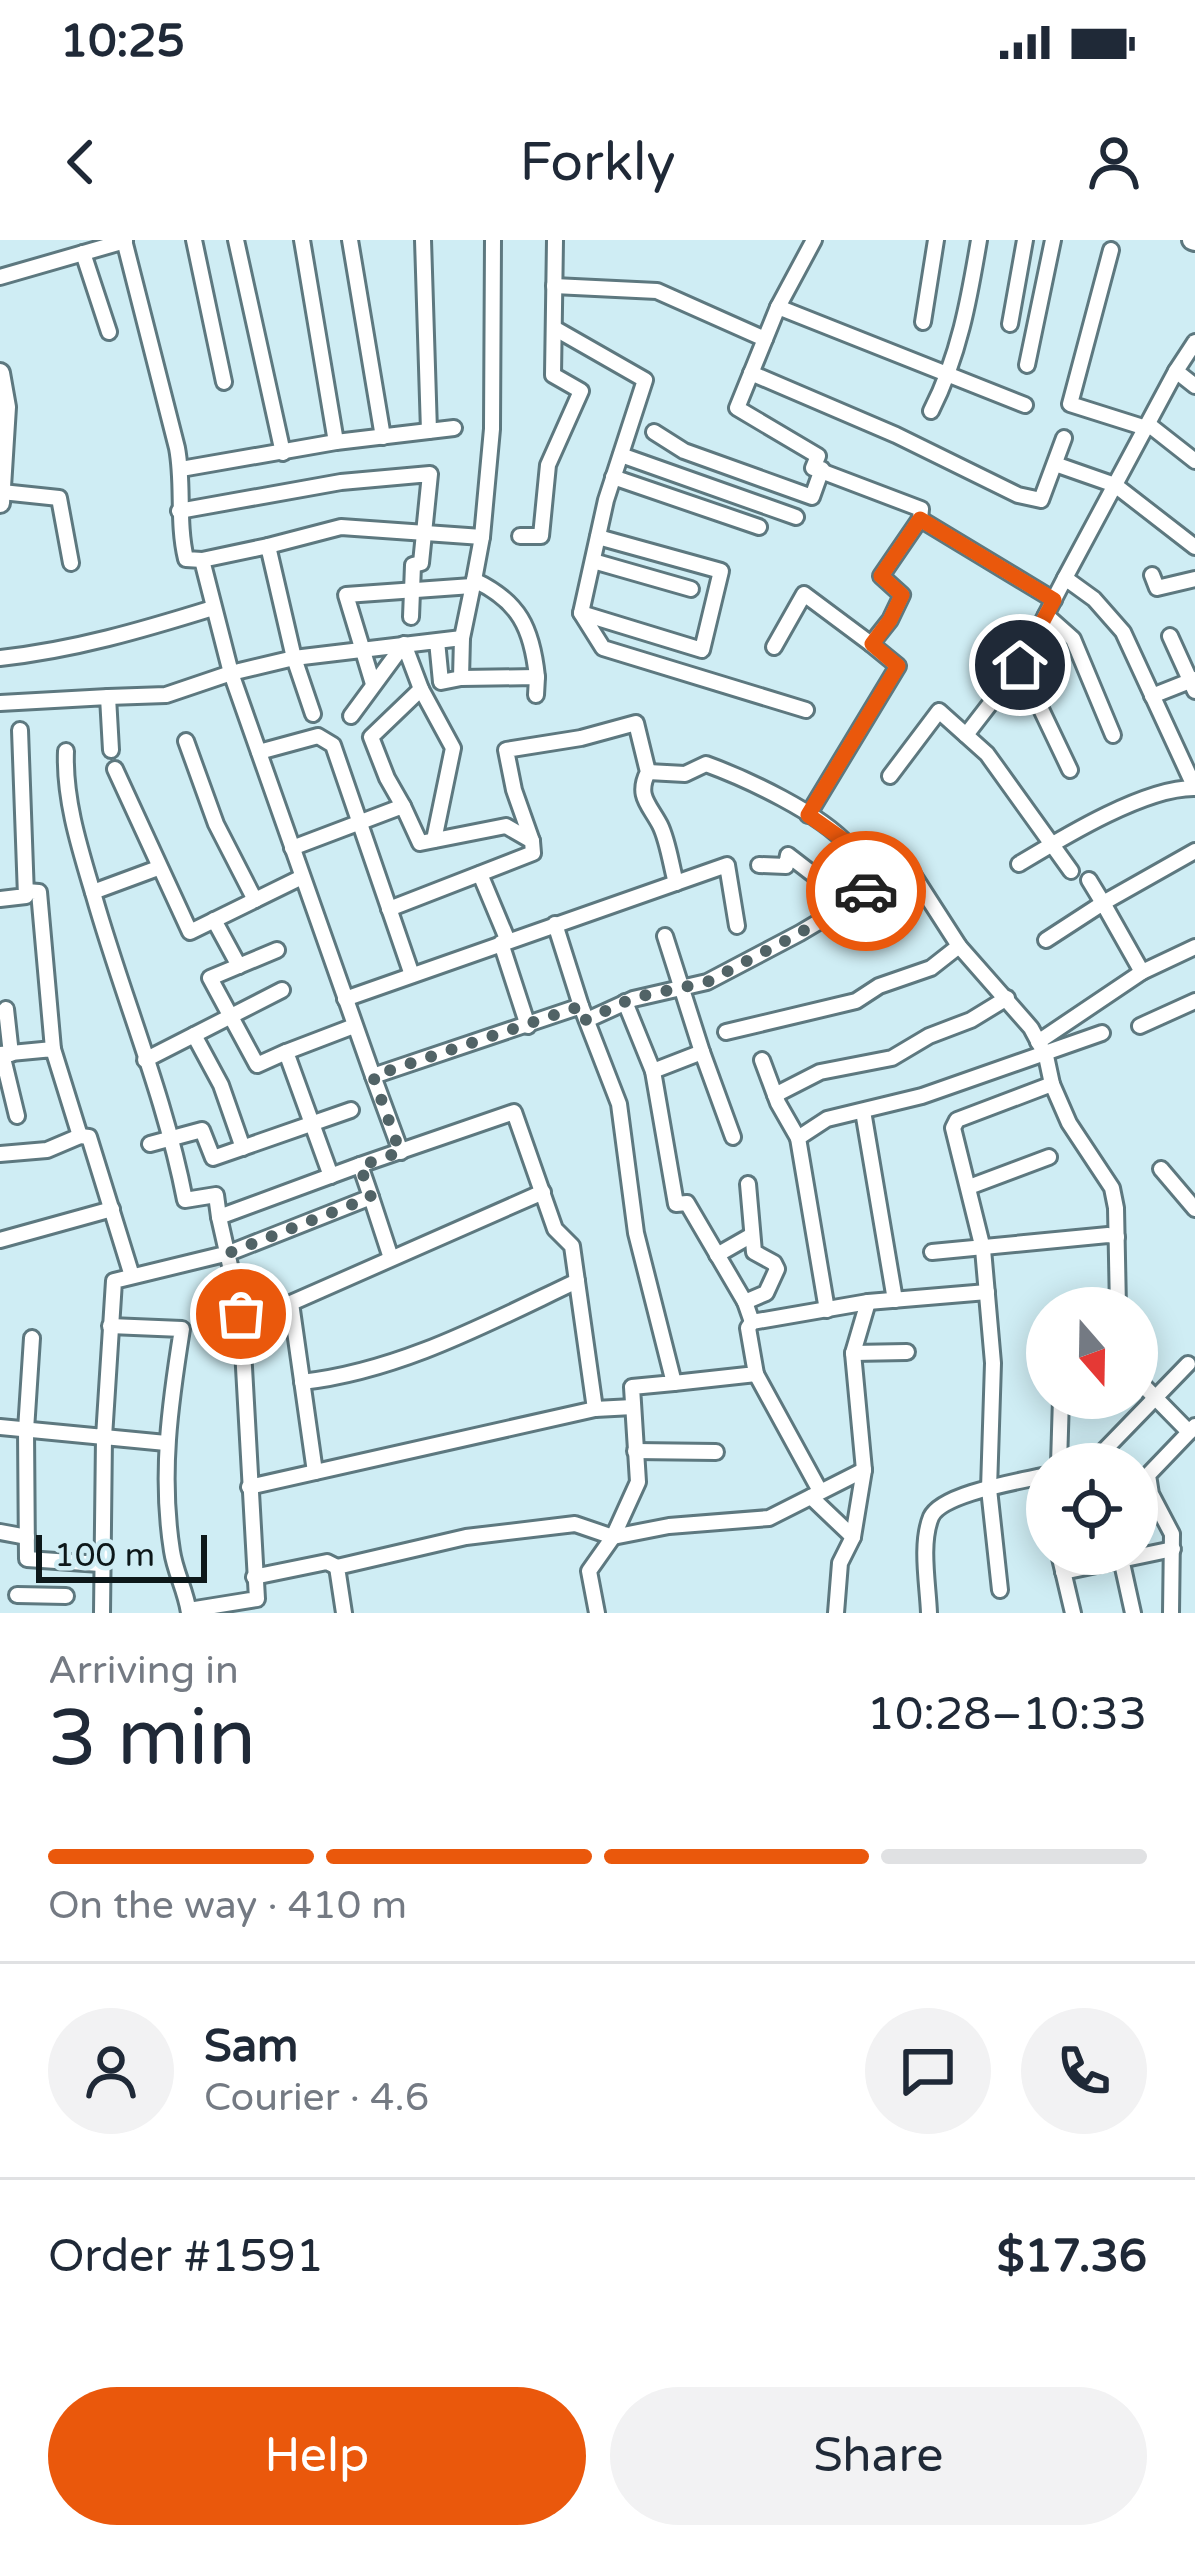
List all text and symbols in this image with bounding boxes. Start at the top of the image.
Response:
text: 10:25 [60,15,185,69]
icon: back [48,129,114,195]
icon: person [1081,129,1147,195]
text: Forkly [519,130,676,195]
pin [969,614,1071,716]
icon: home [987,632,1053,698]
courier [806,831,926,951]
icon: car [833,858,899,924]
pin [190,1263,292,1365]
icon: bag [208,1281,274,1347]
north arrow [1026,1287,1158,1419]
map controls [1026,1287,1158,1575]
button: locate [1026,1443,1158,1575]
scale bar [36,1529,207,1582]
text: 100 m [54,1536,155,1575]
text: Arriving in [48,1647,239,1694]
text: 10:28–10:33 [867,1688,1147,1742]
text: 3 min [48,1692,256,1786]
text: On the way · 410 m [48,1882,407,1929]
button: person [48,2008,174,2134]
button: chat [865,2008,991,2134]
button: phone [1021,2008,1147,2134]
text: Sam [204,2020,298,2074]
text: Courier · 4.6 [204,2074,429,2121]
text: Order #1591 [48,2230,324,2284]
text: $17.36 [997,2230,1147,2284]
button: Help [48,2387,586,2525]
button: Share [610,2387,1147,2525]

